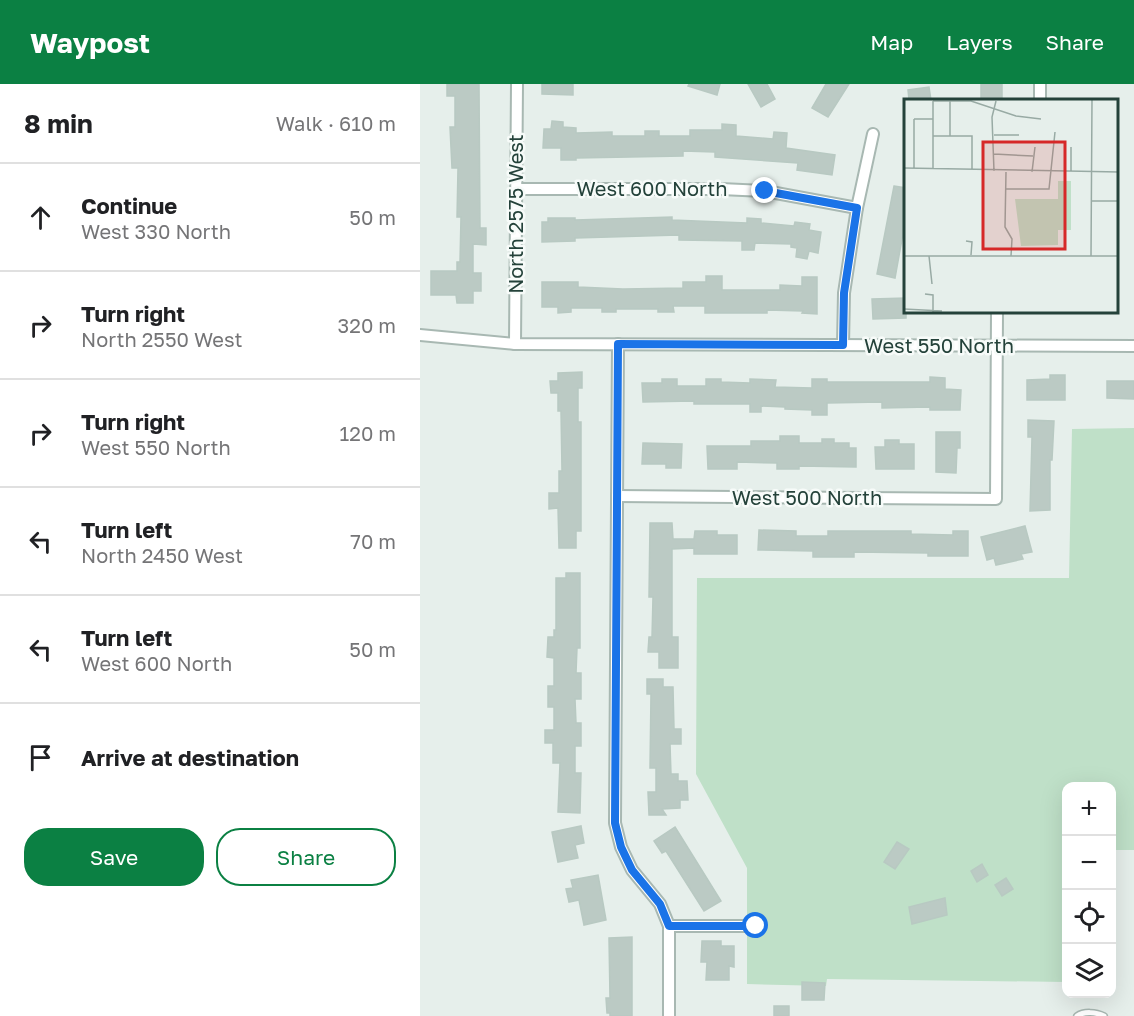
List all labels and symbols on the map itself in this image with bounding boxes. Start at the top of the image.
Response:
inset map [904,99,1119,314]
street label: North 2575 West [503,134,527,294]
street label: West 600 North [576,176,728,200]
route end [751,177,777,203]
street label: West 550 North [864,333,1014,357]
street label: West 500 North [732,485,882,509]
route start [742,912,768,938]

